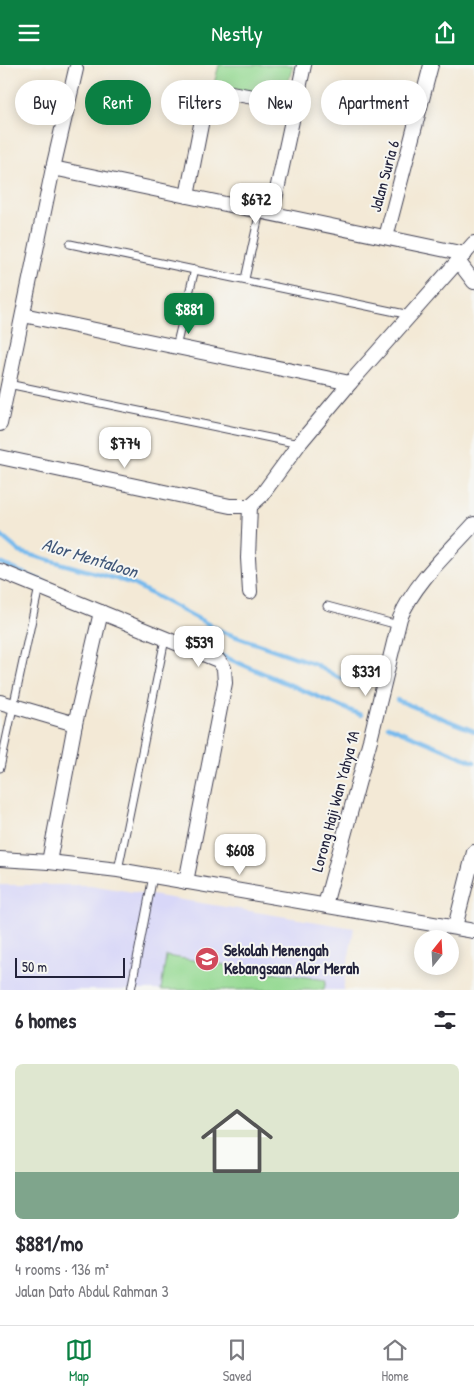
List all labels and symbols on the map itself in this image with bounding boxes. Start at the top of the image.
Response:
street label: Jalan Suria 6 [364,138,404,214]
pin: $672 [226,183,286,225]
pin: $881 [159,293,219,335]
pin: $774 [95,427,155,469]
water label: Alor Mentaloon [39,531,143,584]
pin: $539 [169,625,229,668]
pin: $331 [336,655,396,697]
street label: Lorong Haji Wan Yahya 1A [306,728,364,874]
pin: $608 [210,833,270,876]
north arrow [414,930,459,975]
place label: Sekolah Menengah Kebangsaan Alor Merah [224,939,359,980]
school or university icon: Sekolah Menengah Kebangsaan Alor Merah [194,946,220,972]
scale bar [15,955,125,978]

